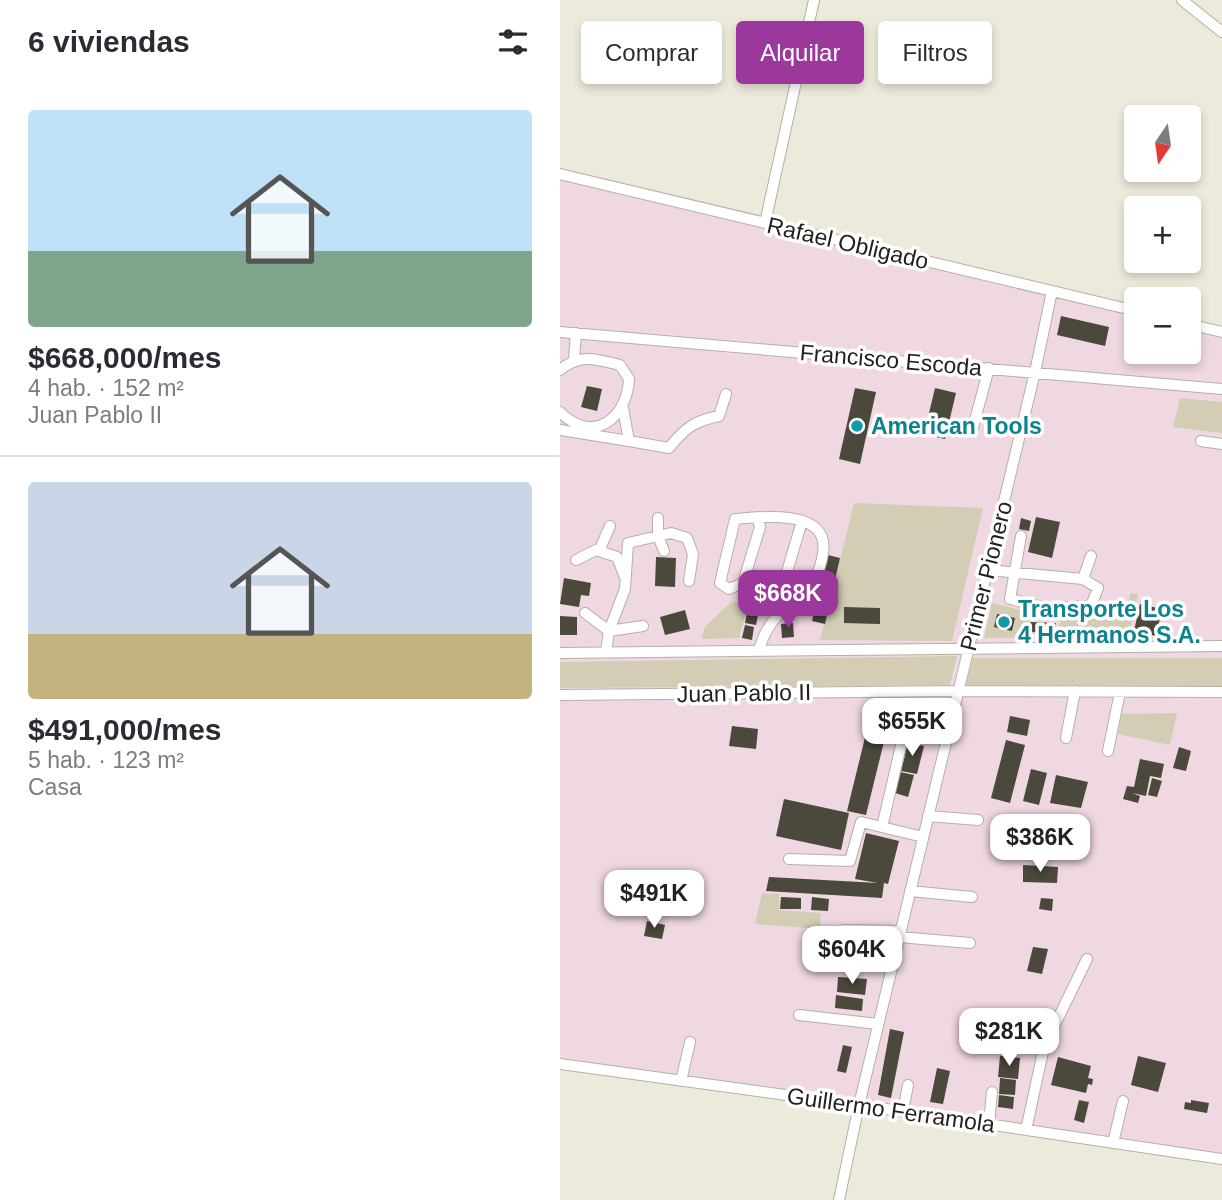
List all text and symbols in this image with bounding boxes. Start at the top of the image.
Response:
chip: Comprar [581,21,722,84]
chip: Alquilar [736,21,864,84]
chip: Filtros [878,21,992,84]
icon: filters [494,23,532,61]
text: 6 viviendas [28,25,190,58]
north arrow [1124,105,1200,182]
map controls [1124,105,1201,364]
icon: home [217,156,343,282]
button: + [1124,196,1201,273]
street label: Rafael Obligado [765,212,931,274]
button: − [1124,287,1201,364]
street label: Francisco Escoda [799,339,983,381]
text: $668,000/mes [28,341,222,374]
text: 4 hab. · 152 m² [28,375,184,401]
text: Juan Pablo II [28,402,162,428]
place label: American Tools [871,413,1042,439]
marker: American Tools [849,418,865,434]
street label: Primer Pionero [955,498,1017,654]
icon: home [217,528,343,654]
pin: $668K [739,570,837,630]
text: $668K [754,580,822,606]
place label: Transporte Los 4 Hermanos S.A. [1018,596,1201,648]
marker: Transporte Los 4 Hermanos S.A. [996,614,1012,630]
street label: Juan Pablo II [677,679,811,707]
pin: $655K [863,698,961,758]
text: $655K [878,708,946,734]
text: $491,000/mes [28,713,222,746]
text: 5 hab. · 123 m² [28,747,184,773]
text: Casa [28,774,82,800]
pin: $386K [991,814,1089,874]
text: $386K [1006,824,1074,850]
pin: $491K [605,870,703,930]
text: $491K [620,880,688,906]
pin: $604K [803,926,901,986]
text: $604K [818,936,886,962]
pin: $281K [960,1009,1058,1068]
text: $281K [975,1018,1043,1044]
street label: Guillermo Ferramola [785,1083,997,1137]

